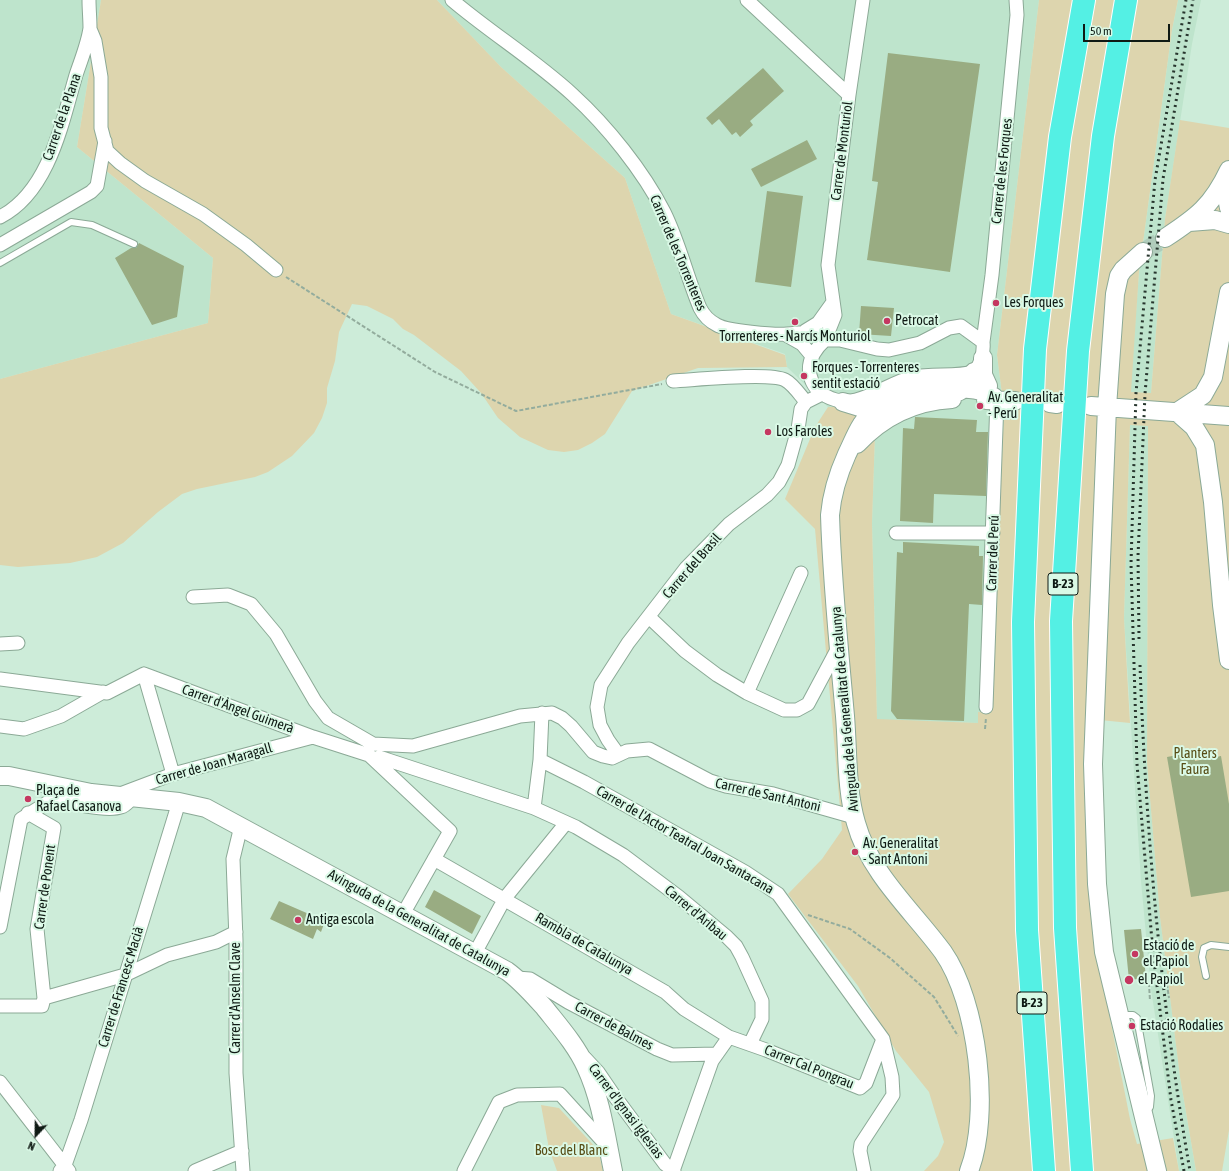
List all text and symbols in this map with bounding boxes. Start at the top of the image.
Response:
scale bar [1085,16,1172,42]
text: 50 m [1090,24,1112,38]
street label: Carrer de la Plana [39,71,85,163]
street label: Carrer de Monturiol [828,101,856,201]
street label: Carrer de les Forques [988,117,1016,225]
street label: Carrer de les Torrenteres [646,193,710,313]
place label: Les Forques [1004,295,1063,311]
marker: Les Forques [991,298,1001,308]
place label: Petrocat [895,313,939,329]
marker: Petrocat [882,316,892,326]
marker: Torrenteres - Narcís Monturiol [790,317,800,327]
place label: Torrenteres - Narcís Monturiol [719,329,871,345]
place label: Forques - Torrenteres sentit estació [812,360,919,392]
marker: Forques - Torrenteres sentit estació [799,371,809,381]
place label: Av. Generalitat - Perú [988,390,1063,422]
marker: Av. Generalitat - Perú [975,401,985,411]
place label: Los Faroles [776,424,832,440]
marker: Los Faroles [763,427,773,437]
street label: Carrer del Perú [983,515,1003,591]
street label: Carrer del Brasil [659,530,725,602]
road number: B-23 [1048,573,1078,595]
street label: Avinguda de la Generalitat de Catalunya [828,606,862,812]
street label: Carrer d'Àngel Guimerà [180,681,296,737]
street label: Carrer de Joan Maragall [154,739,274,789]
park label: Planters Faura [1173,746,1217,778]
street label: Carrer de Sant Antoni [714,775,822,815]
street label: Carrer de l'Actor Teatral Joan Santacana [593,782,777,898]
place label: Plaça de Rafael Casanova [36,783,121,816]
marker: Plaça de Rafael Casanova [23,794,33,804]
place label: Av. Generalitat - Sant Antoni [863,836,938,868]
street label: Carrer de Ponent [31,843,59,931]
marker: Av. Generalitat - Sant Antoni [850,847,860,857]
street label: Avinguda de la Generalitat de Catalunya [325,866,513,980]
street label: Carrer d'Aribau [661,882,731,944]
street label: Rambla de Catalunya [532,909,636,979]
place label: Antiga escola [306,912,374,928]
marker: Antiga escola [293,915,303,925]
street label: Carrer de Francesc Macià [95,925,147,1049]
place label: Estació de el Papiol [1143,938,1194,970]
street label: Carrer d'Anselm Clave [228,942,244,1054]
marker: Estació de el Papiol [1130,949,1140,959]
place label: el Papiol [1138,972,1183,988]
marker: el Papiol [1123,974,1135,986]
road number: B-23 [1017,992,1047,1014]
street label: Carrer de Balmes [572,998,656,1054]
place label: Estació Rodalies [1140,1018,1223,1034]
marker: Estació Rodalies [1127,1021,1137,1031]
street label: Carrer Cal Pongrau [762,1041,856,1093]
street label: Carrer d'Ignasi Iglesias [585,1060,667,1162]
north arrow [16,1115,56,1155]
text: N [26,1139,37,1153]
park label: Bosc del Blanc [535,1143,607,1159]

